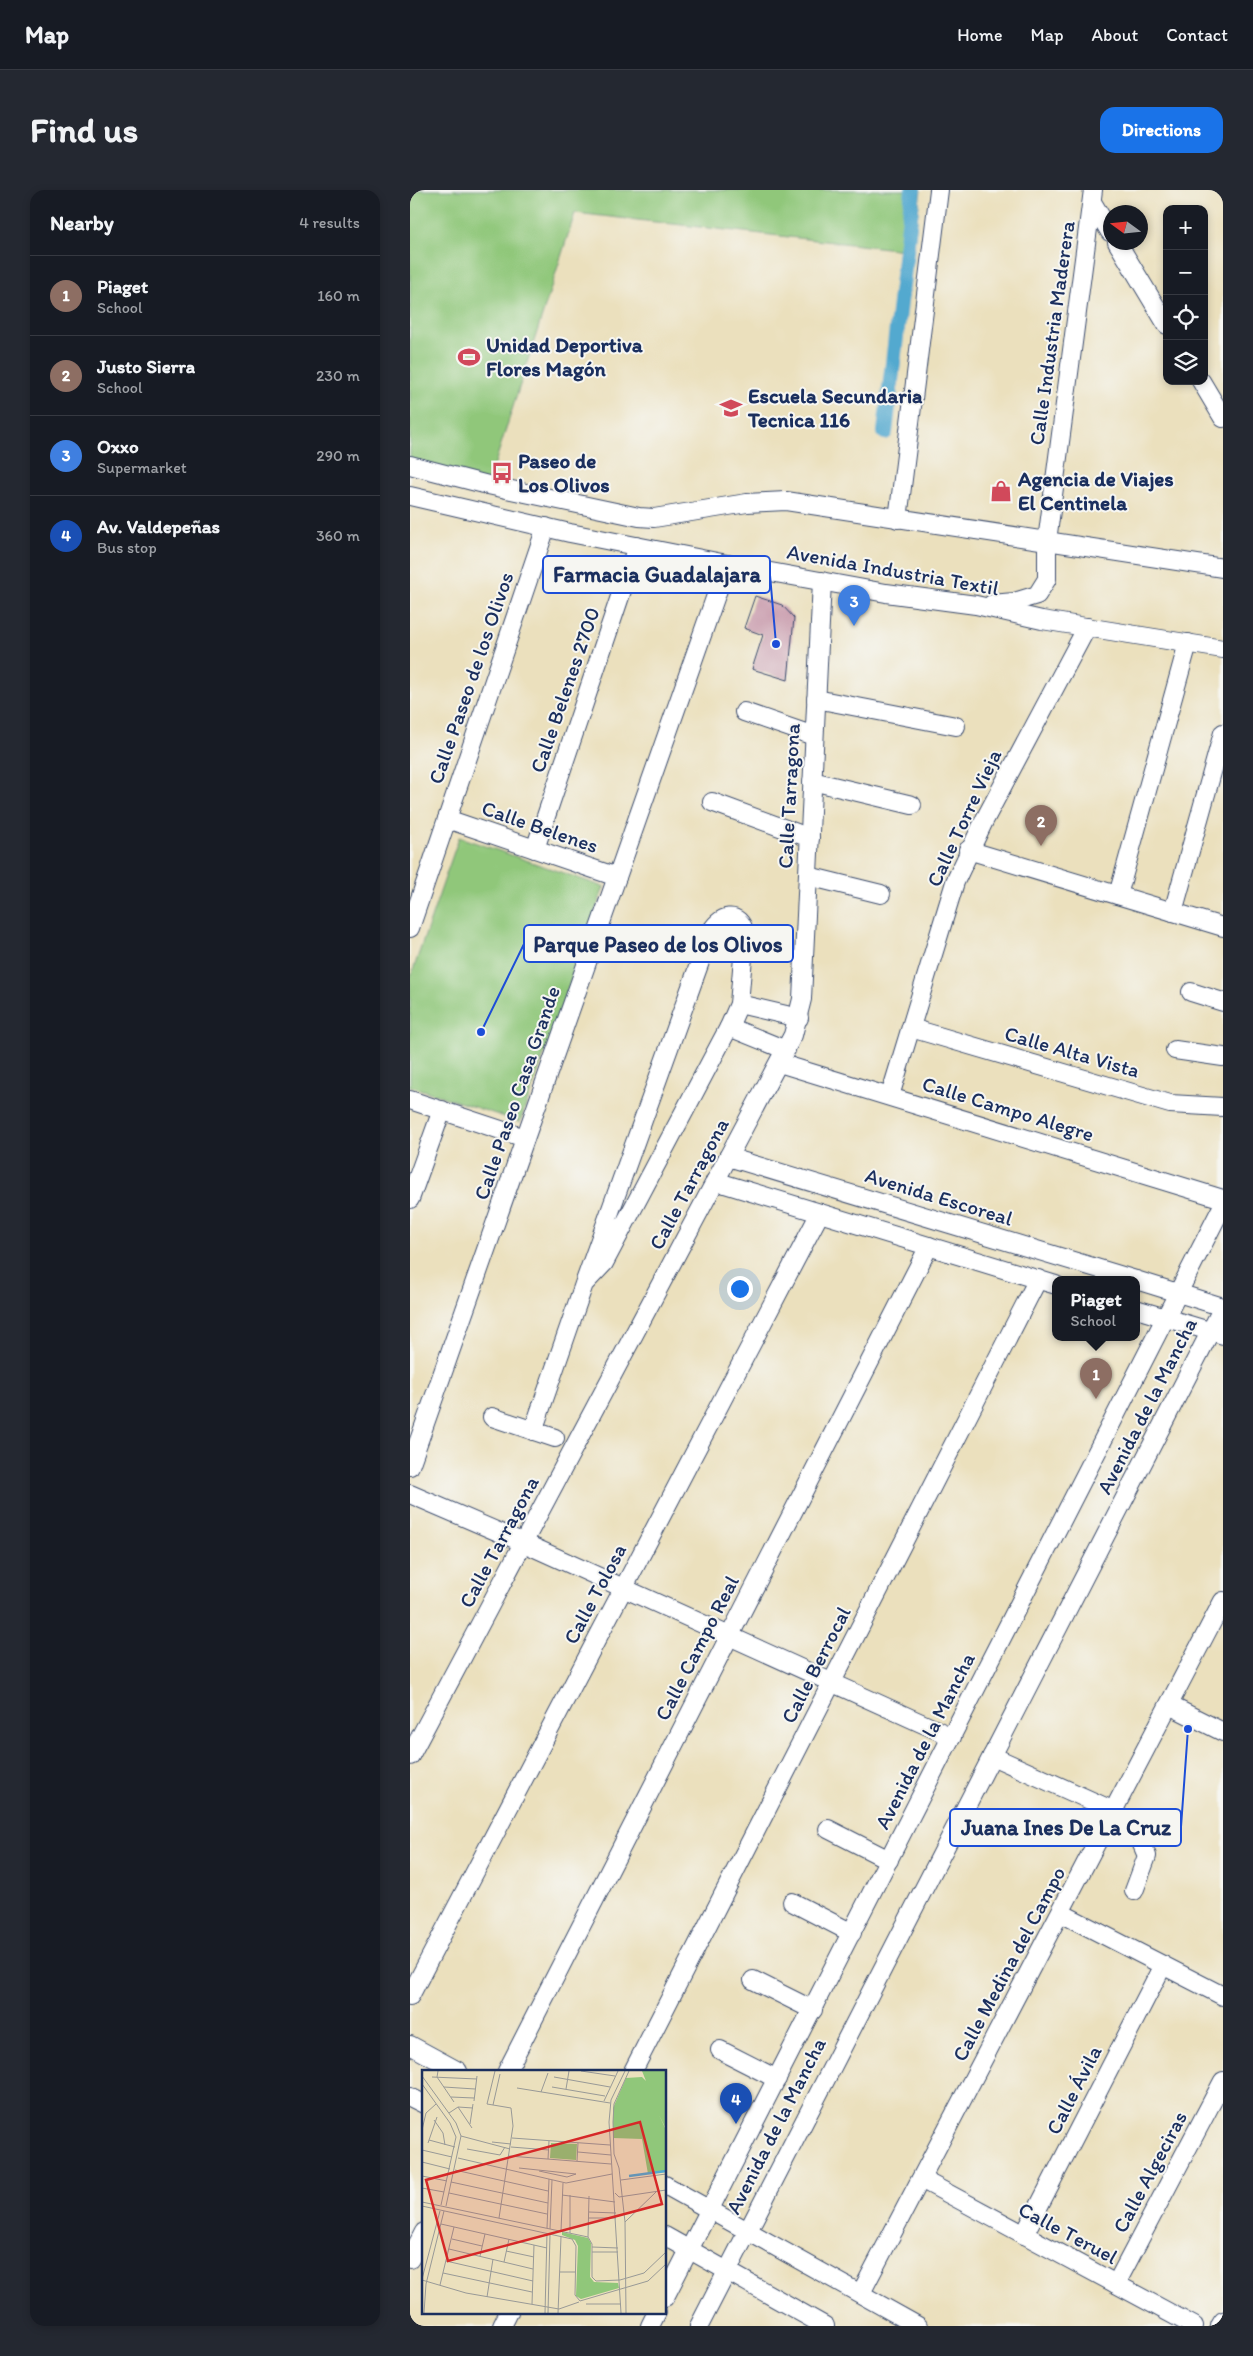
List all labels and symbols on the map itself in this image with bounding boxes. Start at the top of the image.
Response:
north arrow [1103,205,1148,250]
street label: Calle Industria Maderera [1023,219,1080,447]
place label: Unidad Deportiva Flores Magón [486,332,644,382]
sports icon: Unidad Deportiva Flores Magón [456,344,482,370]
place label: Escuela Secundaria Tecnica 116 [747,383,923,432]
school or university icon: Escuela Secundaria Tecnica 116 [718,395,744,421]
place label: Paseo de Los Olivos [518,448,610,497]
bus stop icon: Paseo de Los Olivos [489,460,515,486]
place label: Agencia de Viajes El Centinela [1017,466,1174,515]
shop icon: Agencia de Viajes El Centinela [988,478,1014,504]
street label: Avenida Industria Textil [785,539,1001,600]
callout: Farmacia Guadalajara [543,556,770,593]
text: Farmacia Guadalajara [553,561,761,588]
street label: Calle Paseo de los Olivos [422,569,519,787]
pin: 3 [838,585,870,626]
street label: Calle Belenes 2700 [524,604,605,776]
street label: Calle Tarragona [772,723,805,869]
street label: Calle Torre Vieja [921,745,1006,891]
street label: Calle Belenes [479,795,602,858]
pin: 2 [1025,805,1057,846]
callout: Parque Paseo de los Olivos [524,925,793,962]
text: Parque Paseo de los Olivos [533,931,783,958]
street label: Calle Paseo Casa Grande [468,983,565,1203]
street label: Calle Alta Vista [1002,1020,1143,1083]
street label: Calle Campo Alegre [919,1071,1097,1147]
street label: Calle Tarragona [643,1114,734,1254]
street label: Avenida Escoreal [862,1162,1016,1231]
your location [727,1276,753,1302]
street label: Avenida de la Mancha [1091,1313,1202,1498]
pin: 1 [1080,1358,1112,1399]
street label: Calle Tarragona [453,1472,544,1612]
street label: Calle Tolosa [558,1539,631,1648]
street label: Calle Campo Real [649,1571,744,1724]
street label: Calle Berrocal [775,1602,856,1727]
street label: Avenida de la Mancha [869,1648,980,1833]
callout: Juana Ines De La Cruz [950,1809,1181,1846]
text: Juana Ines De La Cruz [960,1814,1172,1841]
street label: Calle Medina del Campo [947,1862,1071,2065]
street label: Avenida de la Mancha [720,2033,831,2218]
street label: Calle Ávila [1041,2041,1107,2138]
inset map [422,2070,666,2314]
pin: 4 [720,2083,752,2124]
street label: Calle Algeciras [1107,2107,1192,2237]
street label: Calle Teruel [1014,2196,1122,2269]

